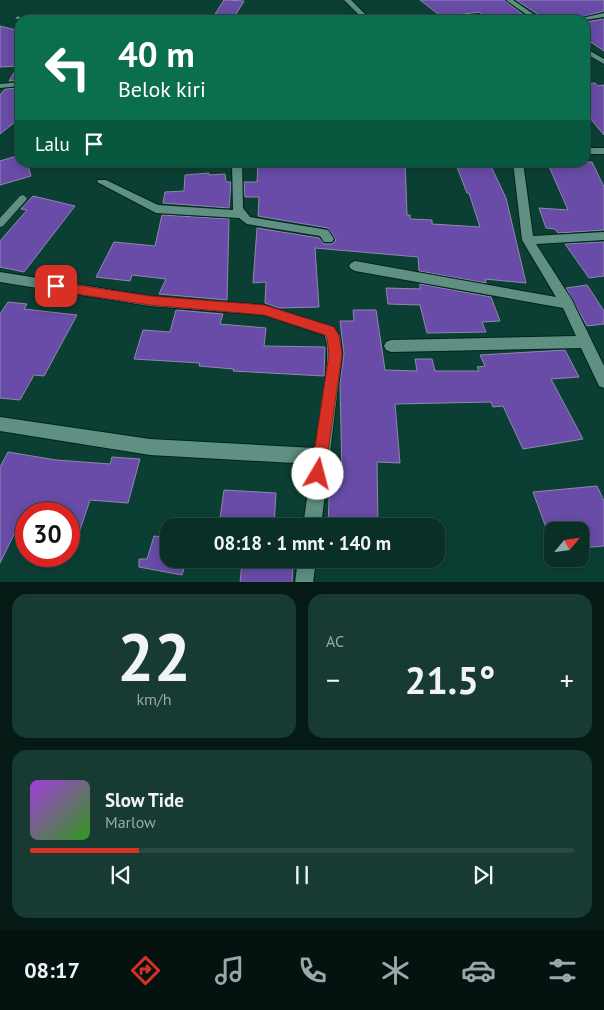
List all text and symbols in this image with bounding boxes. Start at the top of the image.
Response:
text: 40 m [118,31,195,77]
icon: left [35,35,100,100]
text: Belok kiri [118,75,206,103]
icon: arrive [80,130,108,158]
text: Lalu [35,132,70,156]
pin [35,265,77,307]
icon: arrive [42,272,70,300]
position arrow [291,447,343,499]
speed limit sign: 30 [15,502,80,567]
north arrow [544,522,589,568]
map controls [544,522,589,567]
text: 08:18 · 1 mnt · 140 m [214,531,391,555]
text: 22 [117,614,191,698]
text: AC [326,631,344,651]
text: 21.5° [405,655,495,704]
text: − [326,661,340,698]
text: + [560,661,574,698]
text: km/h [136,689,172,709]
text: Slow Tide [105,788,184,812]
text: Marlow [105,812,156,832]
icon: previous [107,861,135,889]
icon: pause [288,861,316,889]
icon: next [469,861,497,889]
icon: directions [128,953,163,988]
icon: music [212,953,247,988]
icon: phone [295,953,330,988]
icon: climate [378,953,413,988]
icon: car [461,953,496,988]
icon: filters [545,953,580,988]
text: 08:17 [24,956,80,984]

